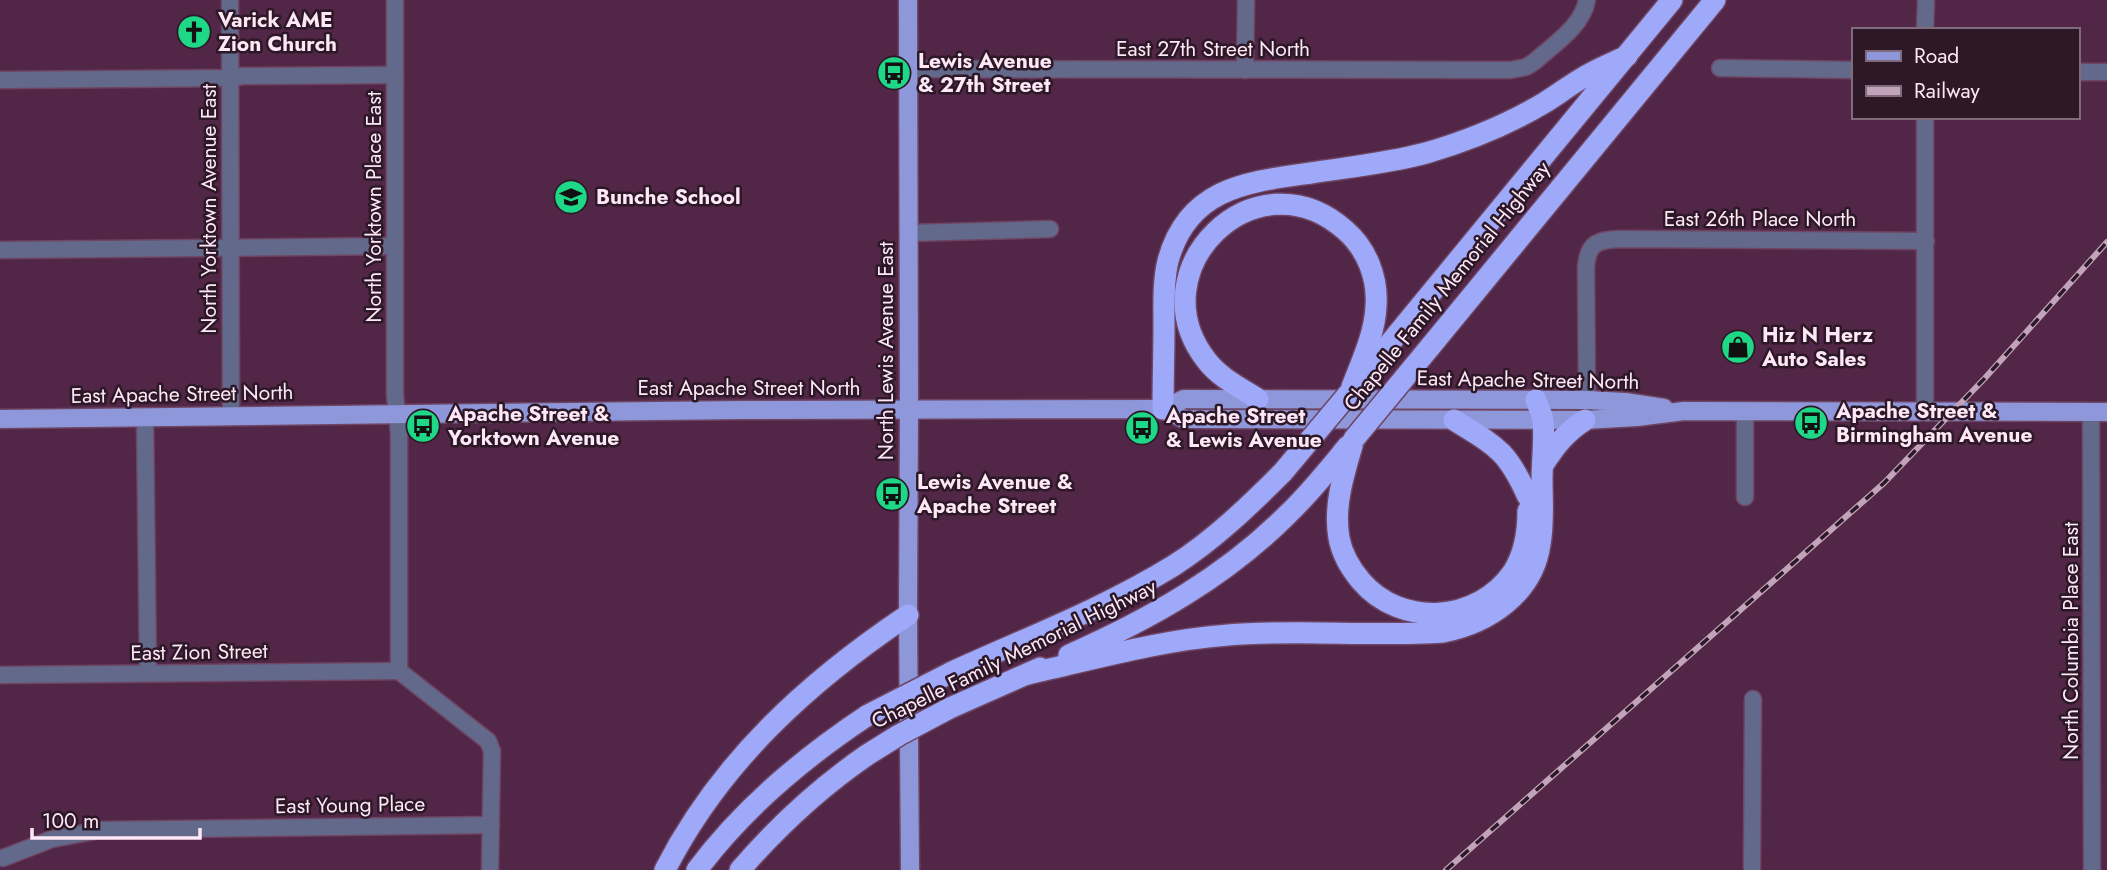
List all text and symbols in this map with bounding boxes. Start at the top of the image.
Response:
place label: Varick AME Zion Church [217,5,337,59]
church icon: Varick AME Zion Church [175,13,213,51]
legend [1852,28,2079,119]
street label: East 27th Street North [1116,34,1310,64]
text: Road [1914,41,1959,71]
place label: Lewis Avenue & 27th Street [918,46,1052,100]
bus stop icon: Lewis Avenue & 27th Street [875,54,913,92]
text: Railway [1914,76,1980,106]
street label: North Yorktown Avenue East [194,84,224,334]
street label: North Yorktown Place East [359,91,389,323]
street label: Chapelle Family Memorial Highway [1337,154,1558,417]
school or university icon: Bunche School [552,178,590,216]
place label: Bunche School [596,182,741,212]
street label: East 26th Place North [1664,204,1856,234]
street label: North Lewis Avenue East [871,242,901,460]
place label: Hiz N Herz Auto Sales [1761,320,1873,374]
shop icon: Hiz N Herz Auto Sales [1719,328,1757,366]
street label: East Apache Street North [1416,363,1640,397]
street label: East Apache Street North [638,373,860,403]
street label: East Apache Street North [70,377,294,411]
place label: Apache Street & Birmingham Avenue [1835,396,2032,450]
place label: Apache Street & Yorktown Avenue [447,399,619,453]
place label: Apache Street & Lewis Avenue [1165,401,1322,455]
bus stop icon: Apache Street & Birmingham Avenue [1792,404,1830,442]
bus stop icon: Apache Street & Yorktown Avenue [404,407,442,445]
bus stop icon: Apache Street & Lewis Avenue [1123,409,1161,447]
place label: Lewis Avenue & Apache Street [916,467,1073,521]
bus stop icon: Lewis Avenue & Apache Street [873,475,911,513]
street label: North Columbia Place East [2056,522,2086,760]
street label: Chapelle Family Memorial Highway [866,571,1162,736]
street label: East Zion Street [130,636,268,668]
street label: East Young Place [275,789,426,821]
scale bar [32,796,200,840]
text: 100 m [42,806,99,836]

